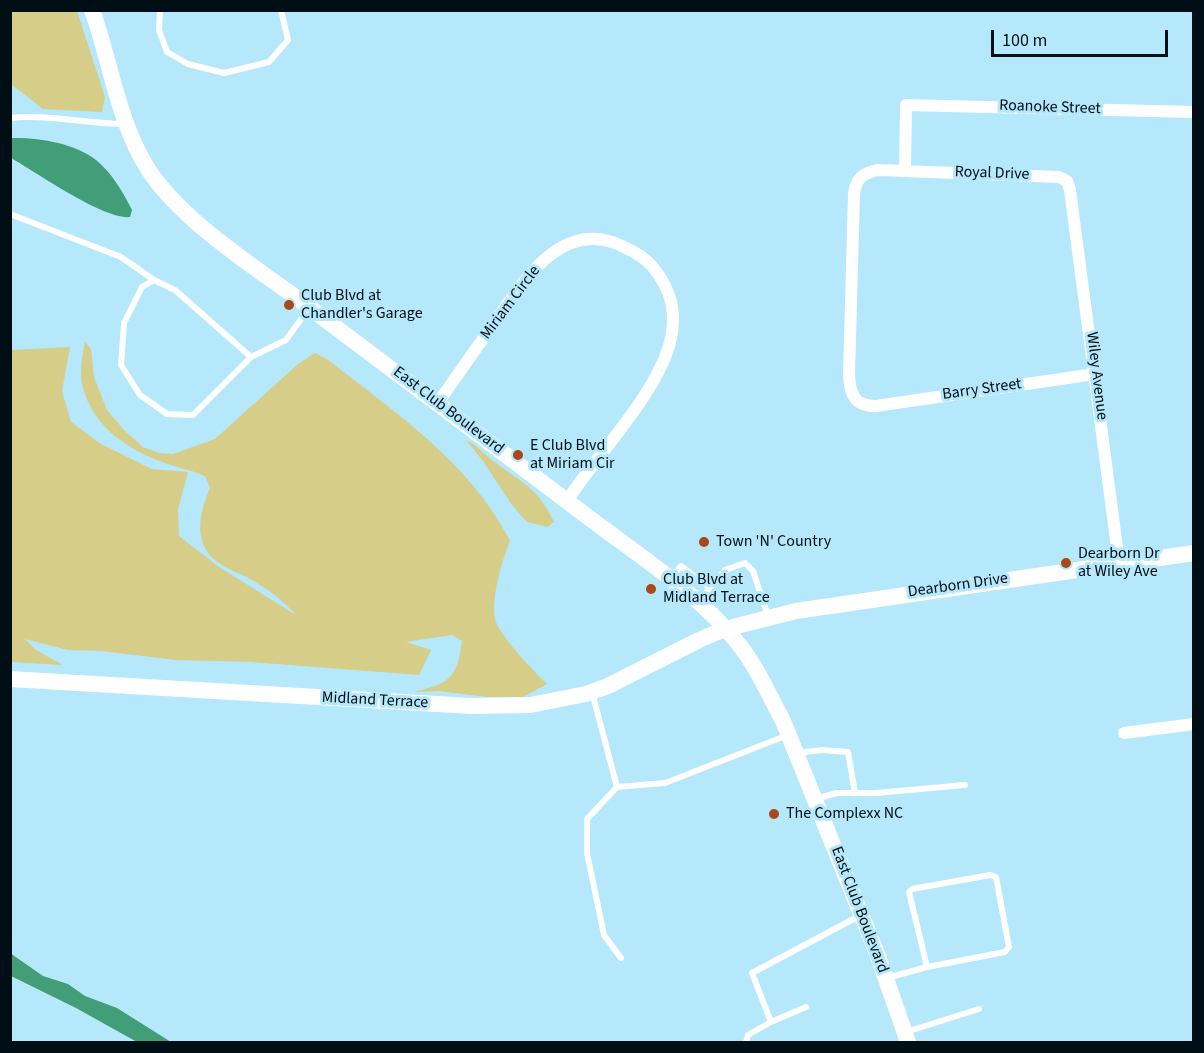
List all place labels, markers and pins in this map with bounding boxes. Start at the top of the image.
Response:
place label: Club Blvd at Chandler's Garage [301,286,423,324]
marker: Club Blvd at Chandler's Garage [282,298,296,312]
place label: E Club Blvd at Miriam Cir [530,436,615,474]
marker: E Club Blvd at Miriam Cir [511,448,525,462]
place label: Town 'N' Country [716,532,831,552]
marker: Town 'N' Country [697,535,711,549]
place label: Dearborn Dr at Wiley Ave [1078,544,1160,582]
marker: Dearborn Dr at Wiley Ave [1059,556,1073,570]
place label: Club Blvd at Midland Terrace [663,570,770,608]
marker: Club Blvd at Midland Terrace [644,582,658,596]
place label: The Complexx NC [786,804,903,824]
marker: The Complexx NC [767,807,781,821]

